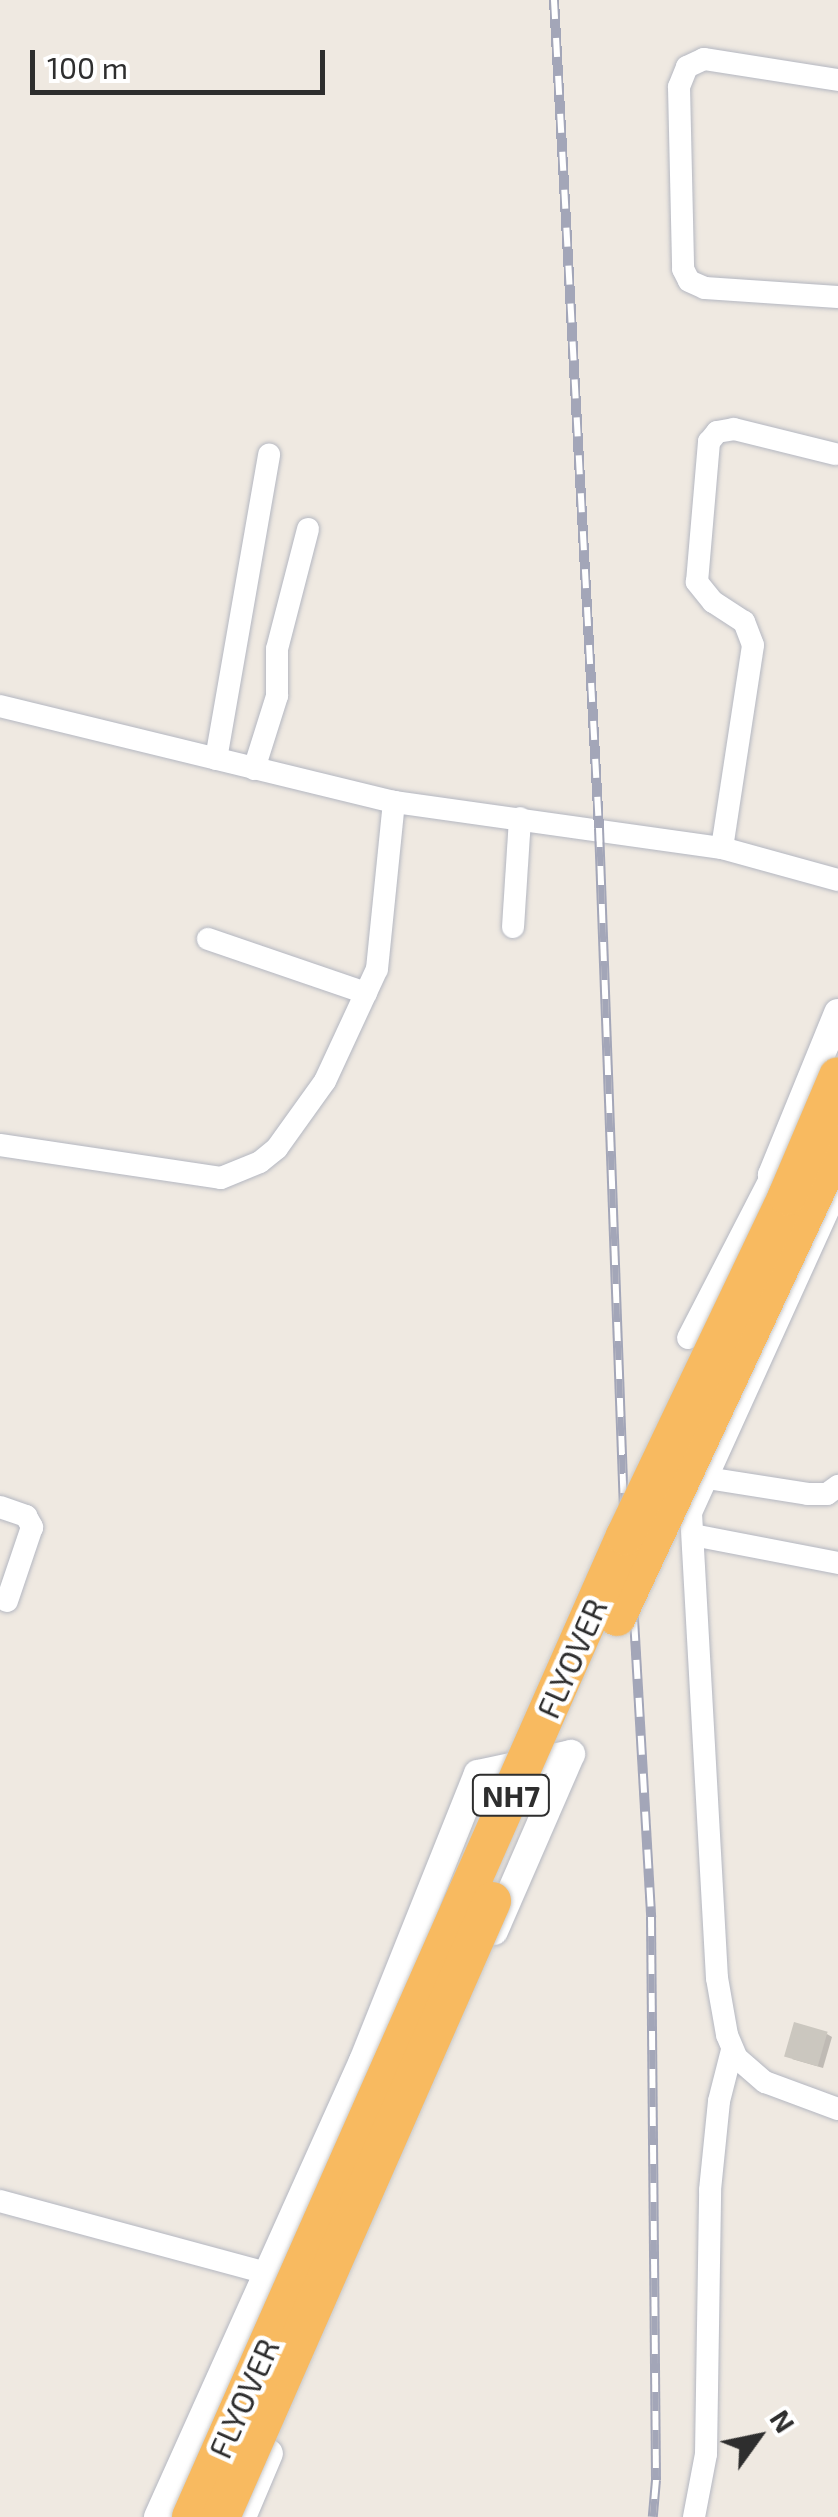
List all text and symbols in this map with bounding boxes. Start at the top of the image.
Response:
scale bar [35,30,330,92]
text: 100 m [47,49,128,85]
street label: FLYOVER [528,1592,614,1724]
road number: NH7 [471,1770,551,1820]
street label: FLYOVER [200,2332,286,2464]
north arrow [708,2387,808,2487]
text: N [763,2403,803,2438]

